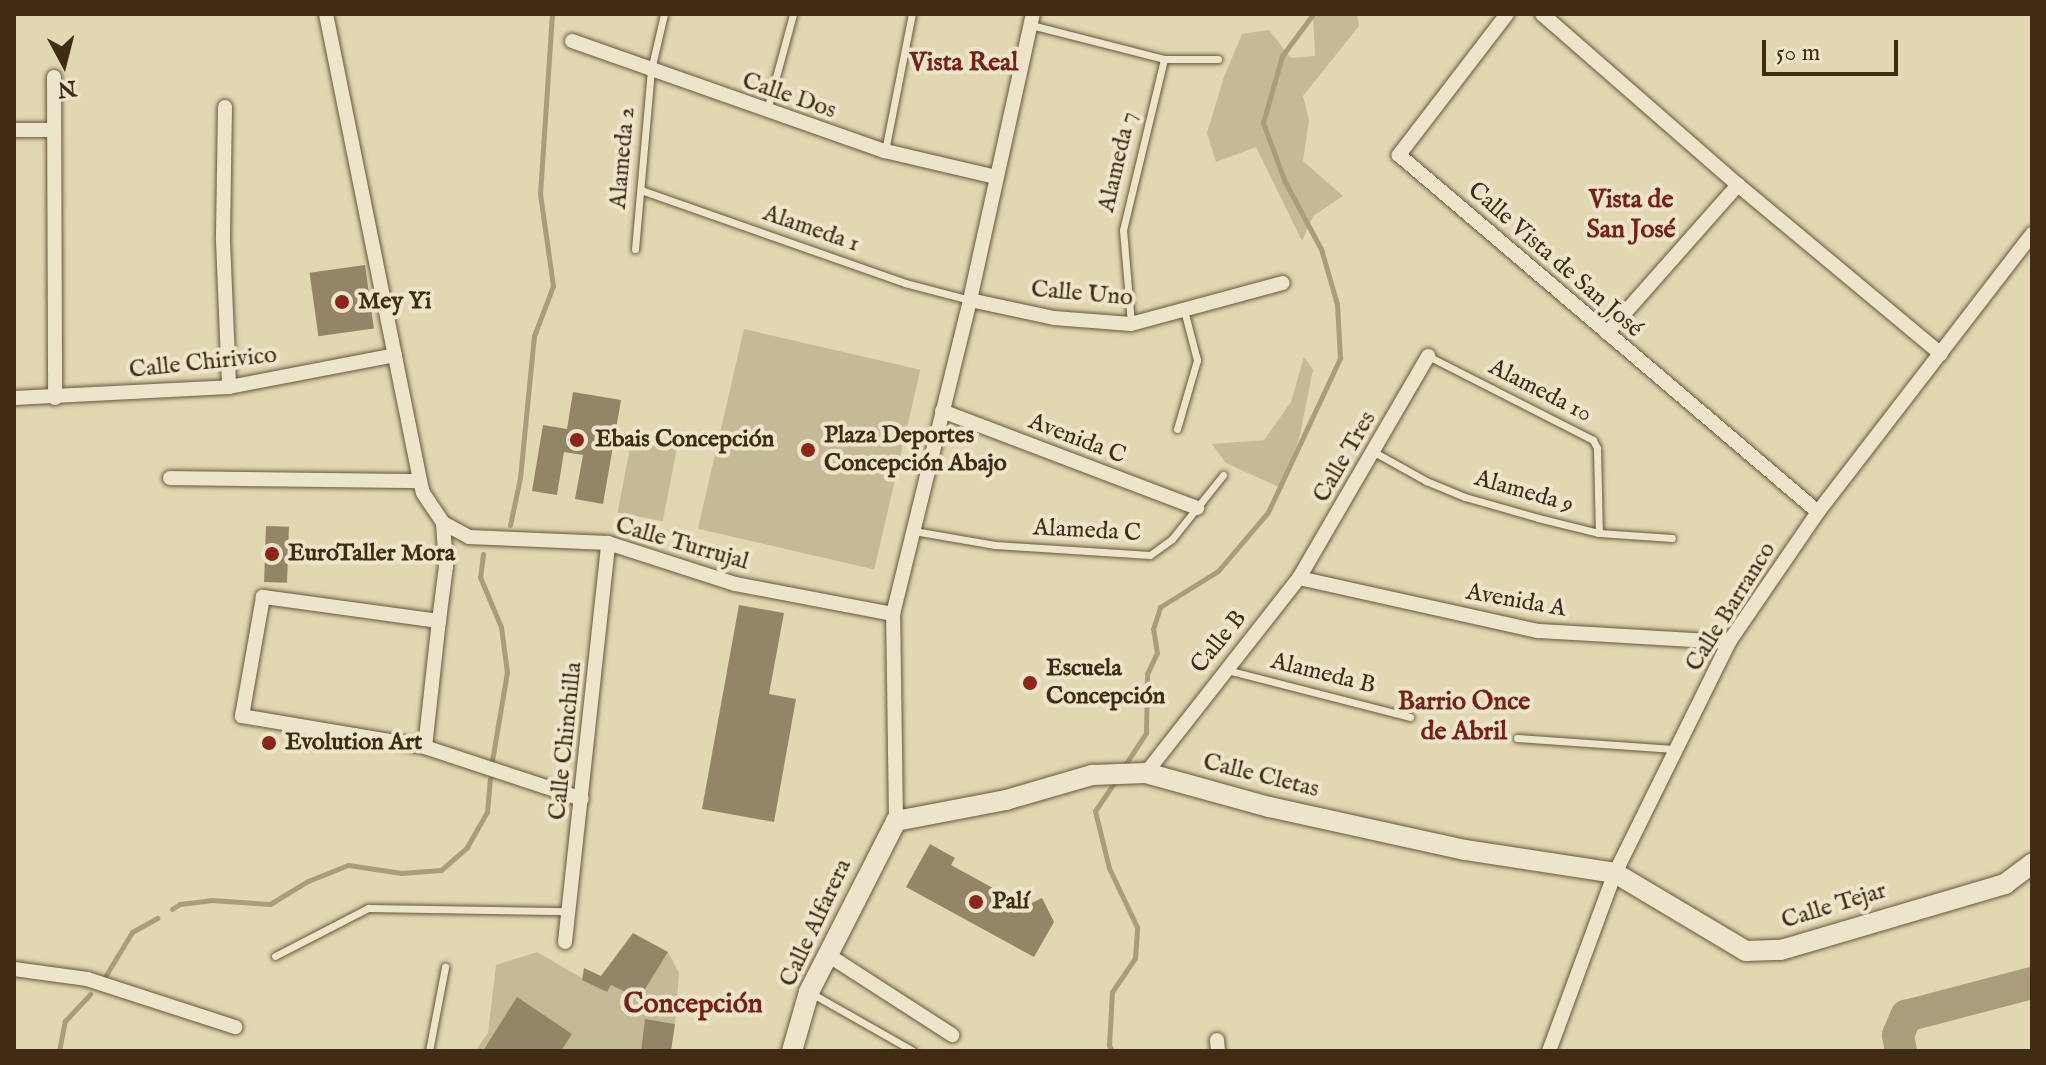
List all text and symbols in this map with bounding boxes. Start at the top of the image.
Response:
north arrow [24,24,104,104]
scale bar [1766,24,1902,74]
text: 50 m [1776,38,1820,69]
district label: Vista Real [910,47,1018,79]
street label: Calle Dos [738,67,840,125]
text: N [56,73,78,103]
street label: Alameda 2 [604,106,642,210]
street label: Alameda 7 [1092,109,1144,215]
street label: Calle Vista de San José [1462,176,1648,344]
district label: Vista de San José [1586,184,1676,246]
street label: Alameda 1 [759,199,863,259]
street label: Calle Uno [1030,275,1134,313]
place label: Mey Yi [358,288,431,316]
marker: Mey Yi [333,293,351,311]
street label: Calle Chirivico [128,341,278,385]
street label: Alameda 10 [1484,353,1596,429]
street label: Calle Tres [1307,406,1383,508]
street label: Avenida C [1024,407,1130,471]
place label: Plaza Deportes Concepción Abajo [824,422,1007,478]
place label: Ebais Concepción [595,426,774,454]
marker: Ebais Concepción [566,429,588,451]
marker: Plaza Deportes Concepción Abajo [799,441,817,459]
street label: Alameda 9 [1471,464,1577,520]
street label: Calle Turrujal [612,511,752,577]
street label: Alameda C [1032,514,1142,548]
street label: Calle Barranco [1680,537,1782,677]
place label: EuroTaller Mora [288,540,455,568]
marker: EuroTaller Mora [263,545,281,563]
street label: Avenida A [1464,578,1568,624]
street label: Calle B [1185,605,1253,679]
street label: Alameda B [1268,647,1378,701]
place label: Escuela Concepción [1046,655,1165,711]
street label: Calle Chinchilla [543,660,589,822]
marker: Escuela Concepción [1021,674,1039,692]
district label: Barrio Once de Abril [1398,686,1530,748]
place label: Evolution Art [285,729,422,757]
marker: Evolution Art [260,734,278,752]
street label: Calle Cletas [1200,748,1322,804]
street label: Calle Alfarera [774,855,858,991]
street label: Calle Tejar [1778,876,1890,936]
place label: Palí [992,888,1029,916]
marker: Palí [967,893,985,911]
district label: Concepción [623,988,763,1022]

